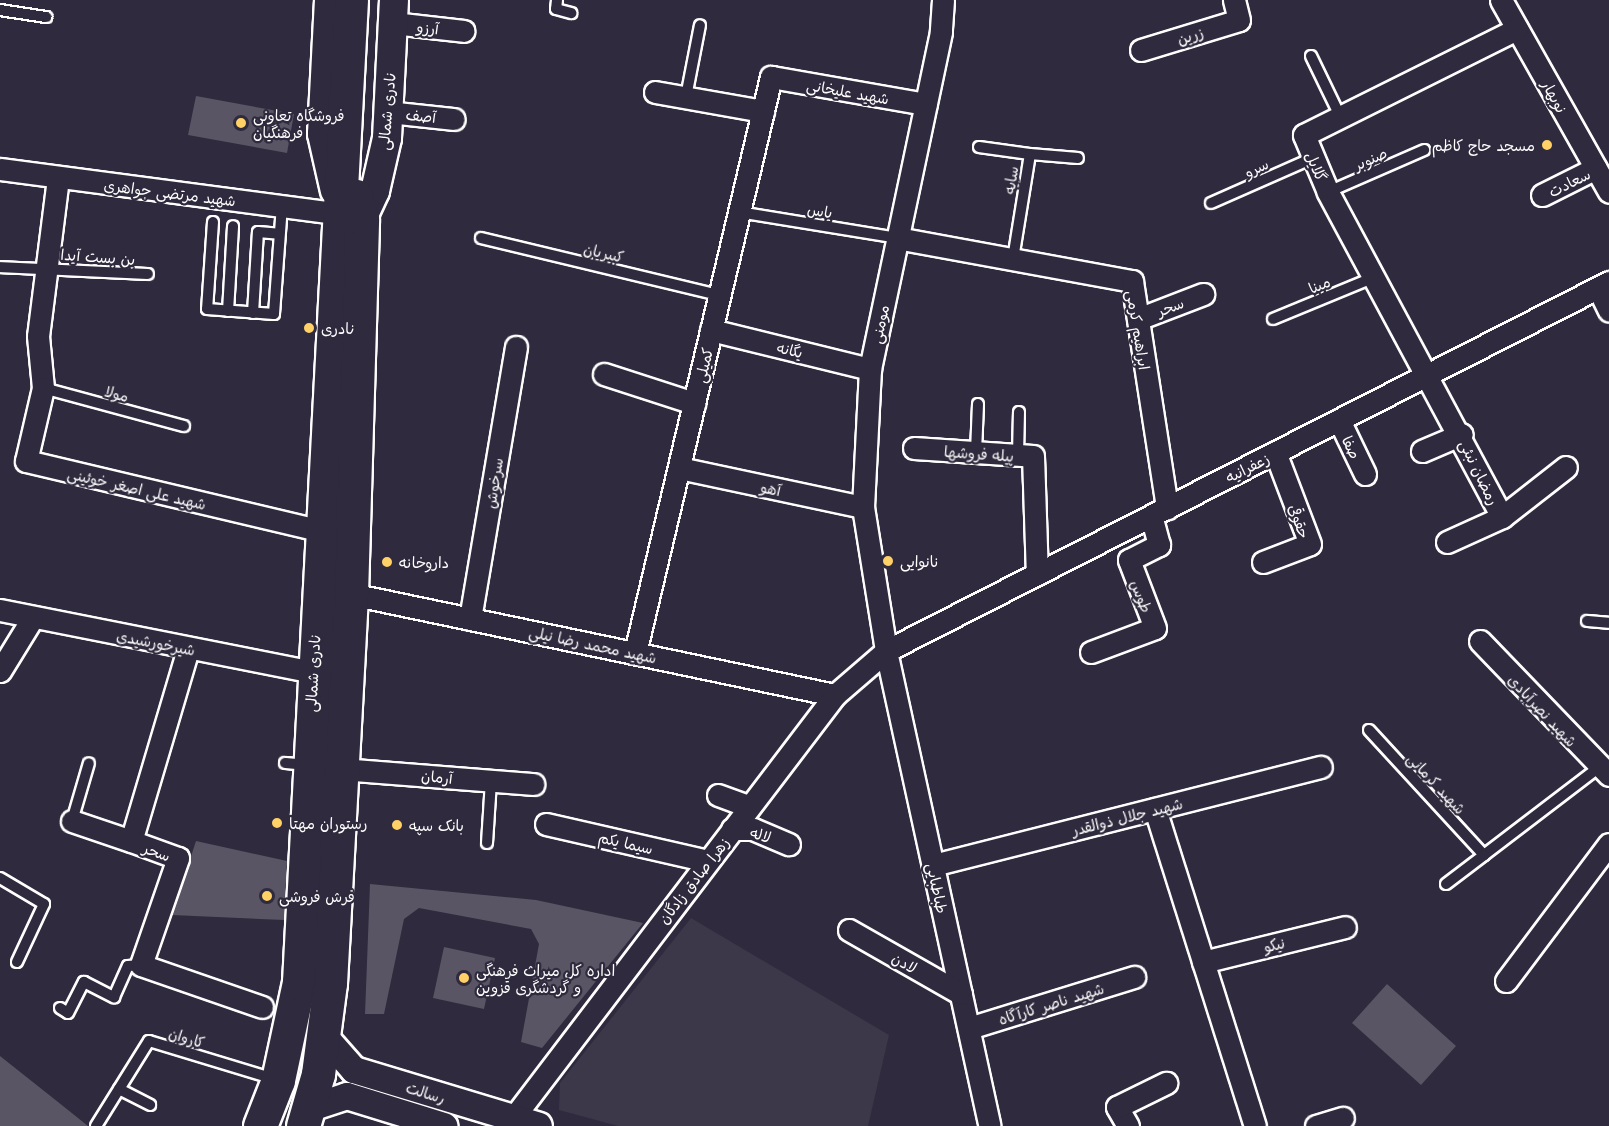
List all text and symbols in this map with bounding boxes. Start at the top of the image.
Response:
street label: آرزو [416,17,440,37]
street label: زرین [1175,22,1205,48]
street label: نادری شمالی [374,71,398,151]
street label: شهید علیخانی [805,75,891,107]
street label: نوبهار [1539,76,1571,116]
street label: آصف [405,104,437,126]
place label: فروشگاه تعاونی فرهنگیان [253,105,344,140]
marker: فروشگاه تعاونی فرهنگیان [234,116,248,130]
place label: مسجد حاج کاظم [1432,136,1535,154]
marker: مسجد حاج کاظم [1540,138,1554,152]
street label: صنوبر [1350,143,1390,173]
street label: گلایل [1302,148,1332,184]
street label: سرو [1241,154,1271,180]
street label: سعادت [1545,164,1593,200]
street label: سایه [999,165,1021,195]
street label: شهید مرتضی جواهری [103,175,237,209]
street label: یاس [806,199,834,221]
street label: کبیریان [582,239,626,265]
street label: بن بست آیدا [60,244,136,268]
street label: مینا [1305,272,1333,296]
street label: ابراهیم کرمی [1124,289,1154,371]
street label: سحر [1154,293,1186,319]
street label: مومنی [866,303,892,345]
place label: نادری [321,319,355,337]
marker: نادری [302,321,316,335]
street label: یگانه [775,337,805,361]
street label: کمیلی [690,346,716,384]
street label: مولا [103,381,131,405]
street label: صفا [1339,433,1365,461]
street label: رمضان نبئی [1457,436,1503,508]
street label: پیله فروشها [943,442,1015,464]
street label: زعفرانیه [1222,448,1272,486]
street label: سرخوش [480,456,506,510]
street label: شهید علی اصغر خوئینی [66,463,208,513]
street label: آهو [759,477,783,499]
street label: حقوقی [1286,501,1314,541]
place label: نانوایی [900,552,939,570]
place label: داروخانه [399,553,449,571]
marker: نانوایی [881,554,895,568]
marker: داروخانه [380,555,394,569]
street label: طوس [1128,577,1156,615]
street label: شهید محمد رضا نیلی [528,622,658,666]
street label: شیرخورشیدی [115,626,197,658]
street label: نادری شمالی [301,633,323,713]
street label: شهید نصرآبادی [1505,670,1581,750]
street label: شهید کرمانی [1404,749,1470,817]
street label: آرمان [420,766,454,786]
street label: شهید جلال ذوالقدر [1070,794,1184,838]
place label: رستوران مهتا [289,814,368,832]
marker: رستوران مهتا [270,816,284,830]
place label: بانک سپه [409,816,464,834]
marker: بانک سپه [390,818,404,832]
street label: لاله [748,822,774,846]
street label: سیما یکم [597,827,655,857]
street label: زهرا صادق زادگان [654,833,732,927]
street label: سحر [141,838,173,864]
street label: طباطبایی [924,861,952,915]
place label: فرش فروشی [279,887,355,905]
marker: فرش فروشی [260,889,274,903]
street label: نیکو [1262,933,1286,955]
street label: لادن [889,948,921,976]
place label: اداره کل میراث فرهنگی و گردشگری قزوین [476,960,615,995]
marker: اداره کل میراث فرهنگی و گردشگری قزوین [457,971,471,985]
street label: شهید ناصر کارآگاه [996,978,1106,1028]
street label: کاروان [167,1023,207,1051]
street label: رسالت [404,1078,448,1106]

